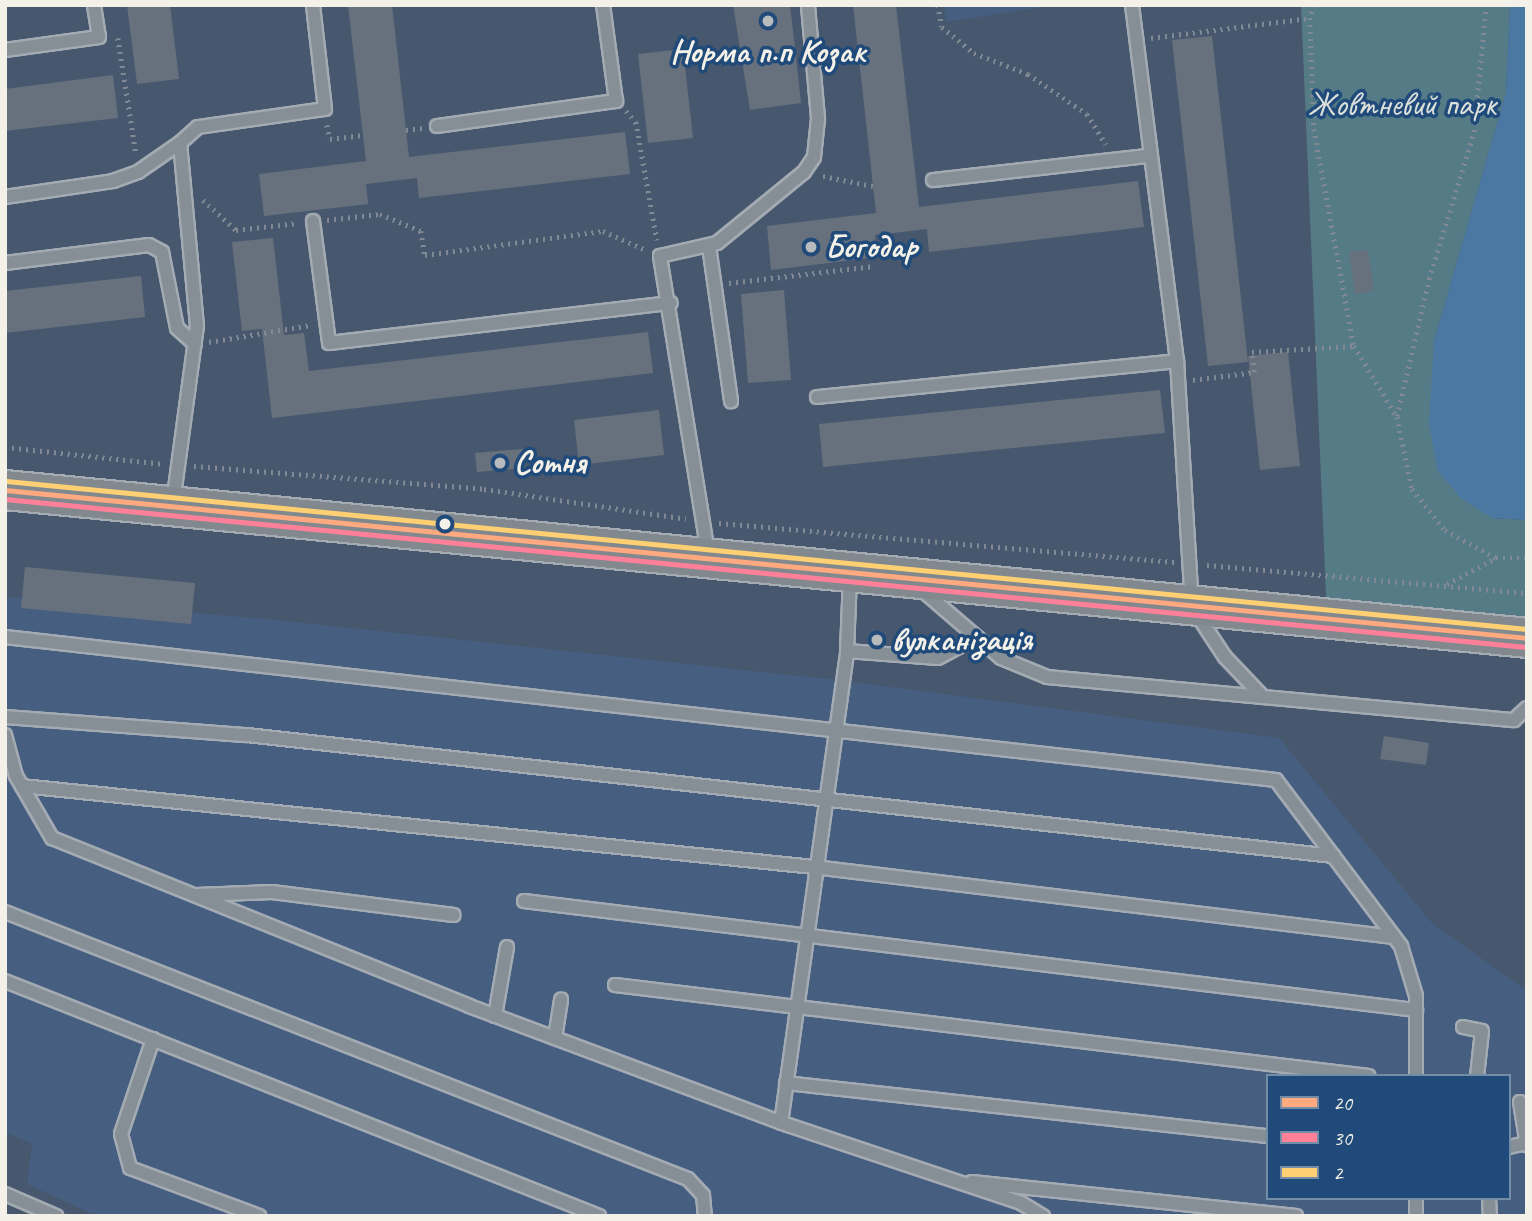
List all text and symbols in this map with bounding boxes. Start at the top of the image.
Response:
marker: Норма п.п Козак [760,13,776,29]
place label: Норма п.п Козак [671,32,865,72]
park label: Жовтневий парк [1308,85,1496,125]
place label: Богодар [825,227,918,267]
marker: Богодар [803,239,819,255]
place label: Сотня [514,443,586,483]
marker: Сотня [492,455,508,471]
unlabelled marker [438,517,452,531]
place label: вулканізація [891,620,1032,660]
marker: вулканізація [869,632,885,648]
legend [1266,1074,1511,1200]
text: 20 [1333,1090,1352,1116]
text: 30 [1333,1125,1352,1151]
text: 2 [1333,1160,1342,1186]

